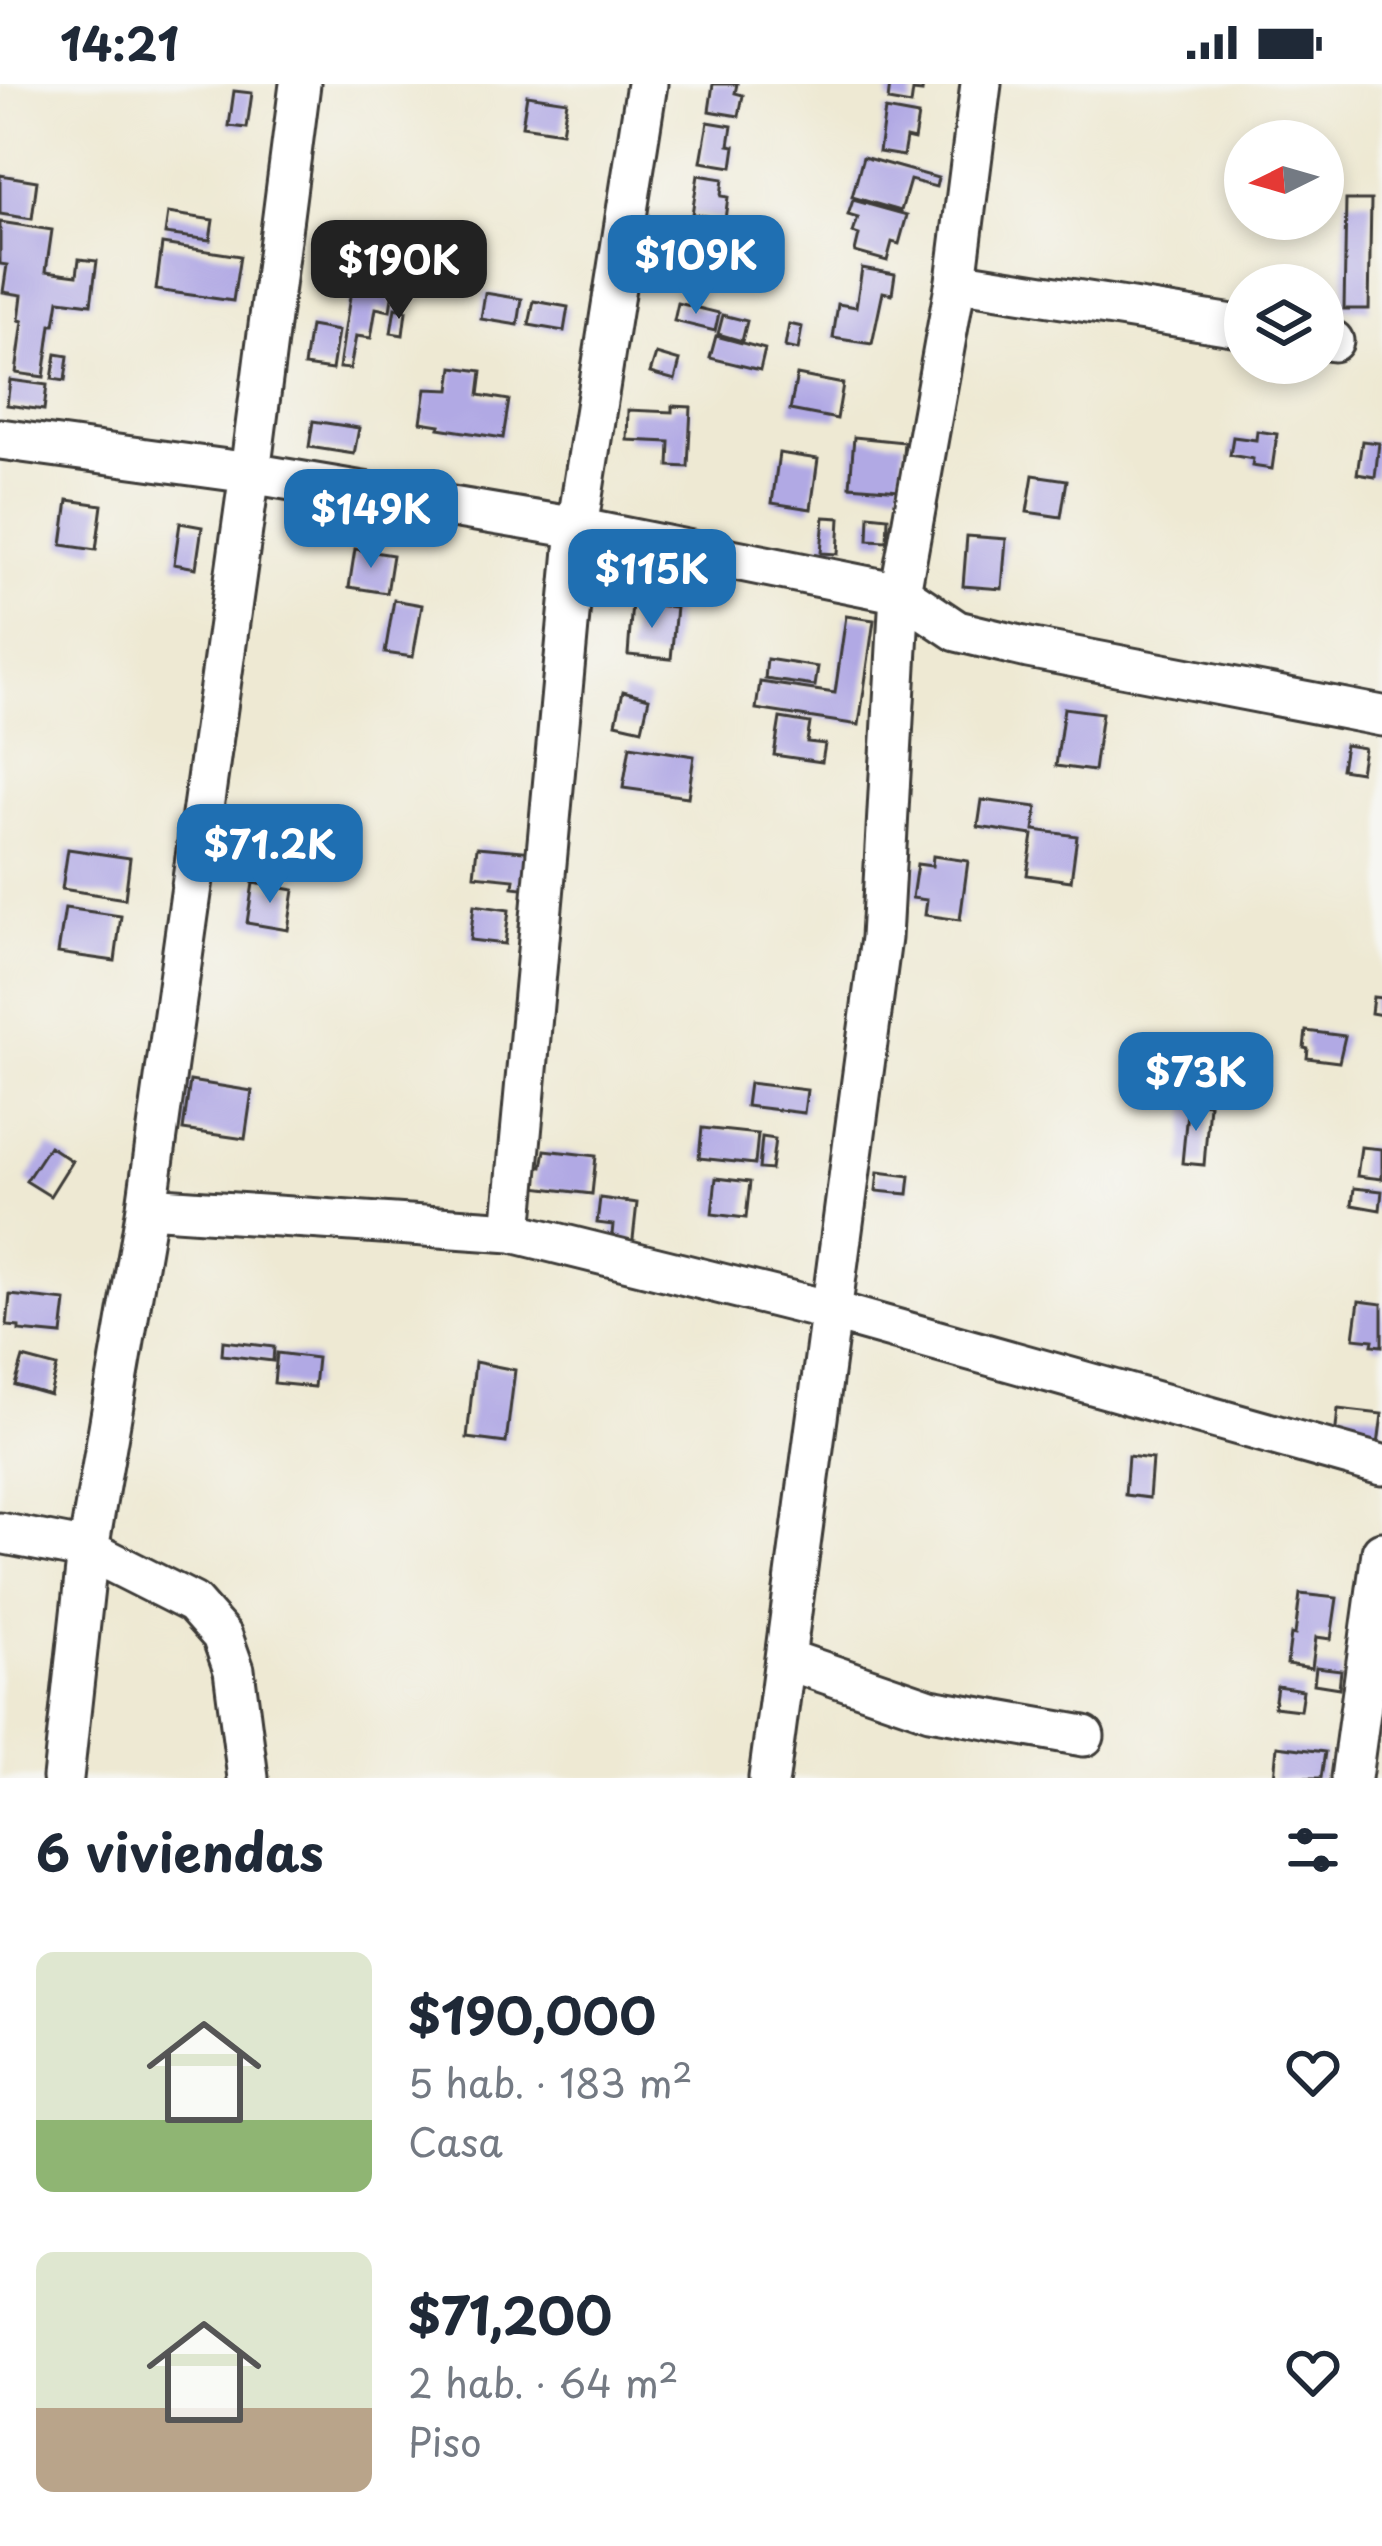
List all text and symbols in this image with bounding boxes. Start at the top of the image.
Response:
text: 14:21 [60,8,179,76]
north arrow [1224,120,1344,240]
map controls [1224,120,1344,384]
pin: $109K [612,215,780,317]
pin: $190K [315,220,483,322]
text: $109K [635,224,757,283]
text: $190K [338,229,460,288]
button: layers [1224,264,1344,384]
pin: $149K [287,469,455,571]
text: $149K [311,478,431,537]
pin: $115K [568,529,736,631]
text: $115K [595,538,709,597]
pin: $71.2K [172,804,368,906]
text: $71.2K [204,813,336,872]
pin: $73K [1125,1032,1267,1134]
text: $73K [1145,1041,1247,1100]
text: 6 viviendas [36,1812,324,1889]
icon: filters [1280,1817,1346,1883]
text: $190,000 [408,1975,656,2052]
icon: home [132,2000,276,2144]
icon: heart [1280,2039,1346,2105]
text: 5 hab. · 183 m² [408,2052,693,2111]
text: Casa [408,2111,503,2170]
text: $71,200 [408,2275,612,2352]
icon: home [132,2300,276,2444]
icon: heart [1280,2339,1346,2405]
text: 2 hab. · 64 m² [408,2352,679,2411]
text: Piso [408,2411,482,2470]

